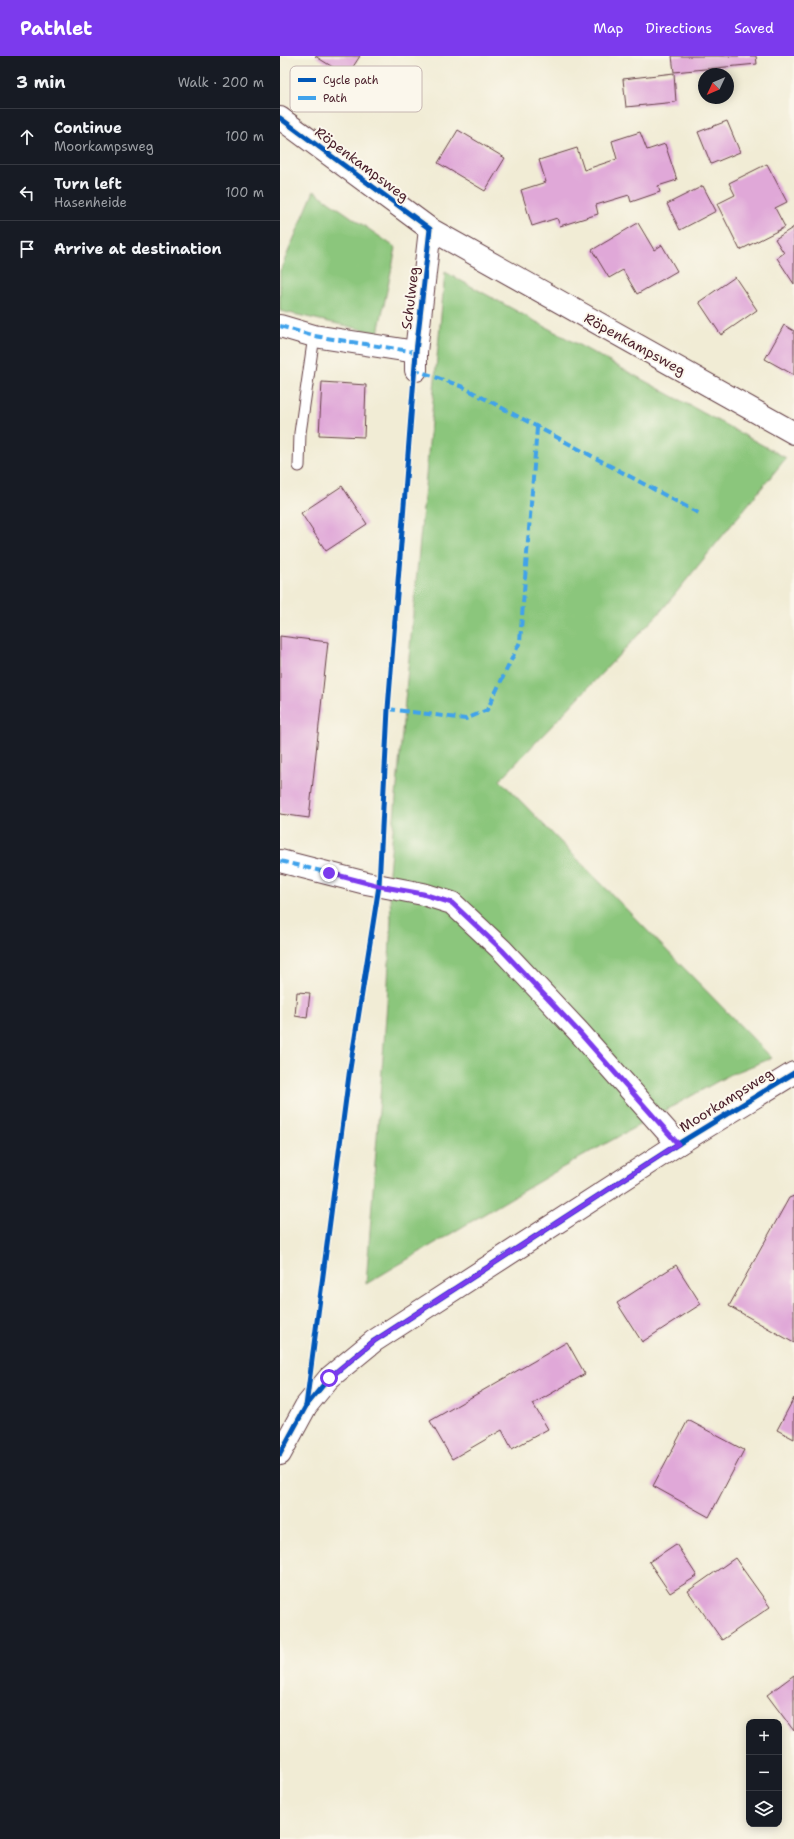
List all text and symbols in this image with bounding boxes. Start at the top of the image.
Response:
text: Pathlet [20,16,92,41]
text: Map [594,19,624,37]
text: Directions [646,19,712,37]
text: Saved [734,19,774,37]
legend [290,66,422,112]
north arrow [698,68,734,104]
text: 3 min [16,71,66,93]
text: Cycle path [323,73,379,88]
text: Walk · 200 m [178,74,264,91]
text: Path [323,91,347,106]
text: Continue [54,118,122,138]
street label: Röpenkampsweg [311,123,413,205]
icon: ahead [16,126,38,148]
text: 100 m [225,128,264,145]
text: Moorkampsweg [54,138,154,155]
text: Turn left [54,174,122,194]
icon: left [16,182,38,204]
text: 100 m [225,184,264,201]
text: Hasenheide [54,194,127,211]
icon: arrive [16,238,38,260]
text: Arrive at destination [54,239,222,259]
street label: Schulweg [397,265,423,331]
street label: Röpenkampsweg [581,309,689,379]
route end [320,864,338,882]
street label: Moorkampsweg [676,1064,776,1136]
route start [320,1369,338,1387]
map controls [746,1719,782,1827]
button: + [746,1719,782,1755]
button: − [746,1755,782,1791]
button: layers [746,1791,782,1827]

